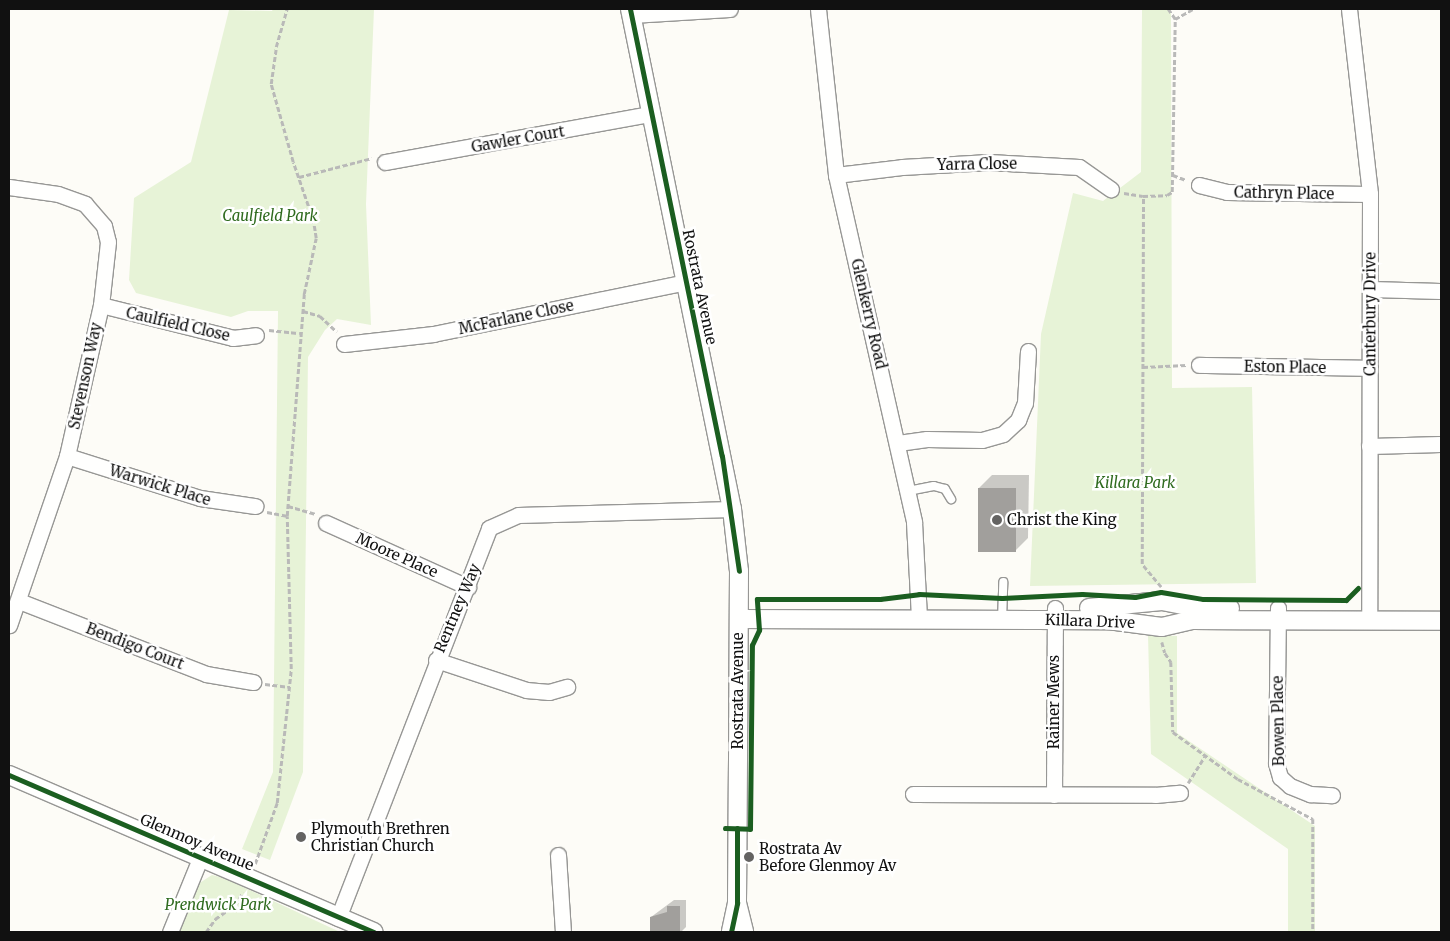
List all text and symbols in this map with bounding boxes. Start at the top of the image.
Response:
street label: Gawler Court [470,122,566,156]
street label: Yarra Close [937,154,1017,174]
street label: Cathryn Place [1234,183,1334,203]
park label: Caulfield Park [222,207,318,225]
street label: Rostrata Avenue [679,228,721,346]
street label: Canterbury Drive [1361,252,1379,376]
street label: Glenkerry Road [848,257,890,371]
street label: McFarlane Close [457,296,575,338]
street label: Caulfield Close [124,303,232,345]
street label: Stevenson Way [65,321,105,431]
street label: Eston Place [1244,357,1326,377]
street label: Warwick Place [107,461,213,509]
park label: Killara Park [1095,474,1175,492]
place label: Christ the King [1007,511,1117,529]
marker: Christ the King [991,514,1003,526]
street label: Moore Place [353,529,441,581]
street label: Rentney Way [430,561,484,655]
street label: Killara Drive [1045,610,1135,632]
street label: Bendigo Court [83,619,187,673]
street label: Rostrata Avenue [729,632,747,750]
street label: Rainer Mews [1045,655,1063,749]
street label: Bowen Place [1268,676,1288,766]
street label: Glenmoy Avenue [138,810,256,874]
place label: Plymouth Brethren Christian Church [311,819,450,854]
marker: Plymouth Brethren Christian Church [295,831,307,843]
place label: Rostrata Av Before Glenmoy Av [759,839,896,874]
marker: Rostrata Av Before Glenmoy Av [743,851,755,863]
park label: Prendwick Park [165,896,271,914]

